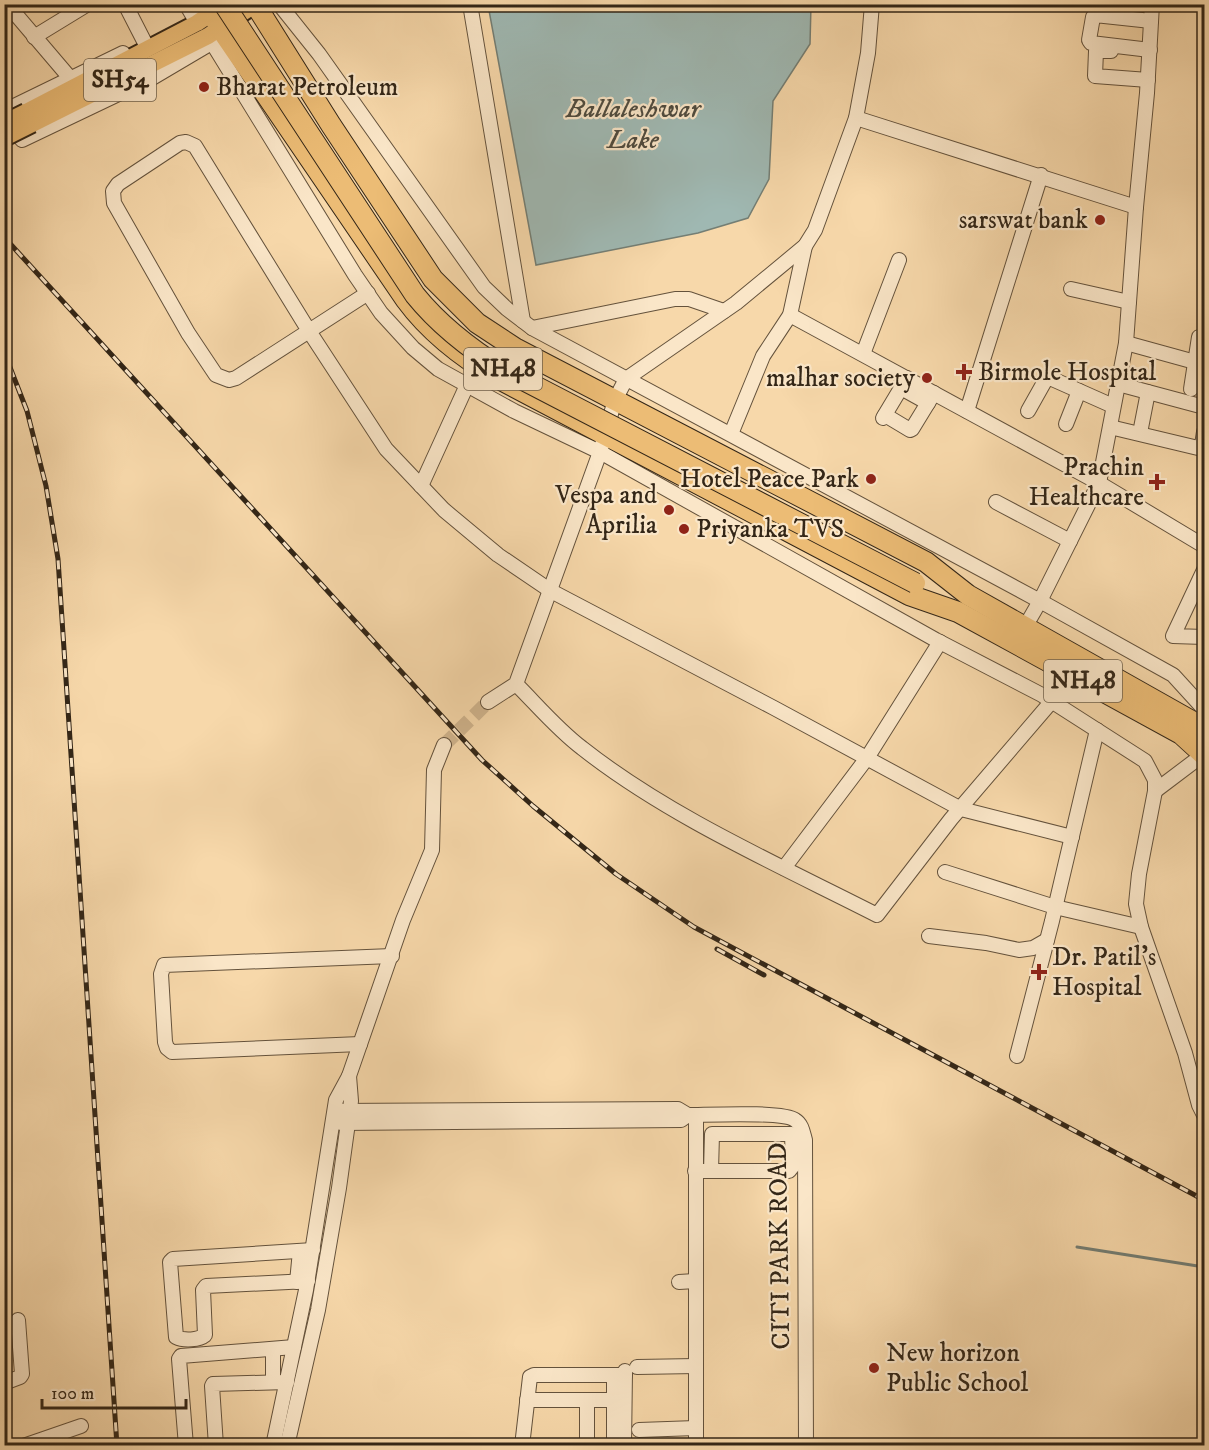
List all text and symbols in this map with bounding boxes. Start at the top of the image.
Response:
road number: SH54 [84,59,156,101]
place label: Bharat Petroleum [216,71,398,104]
marker: Bharat Petroleum [197,80,211,94]
water label: Ballaleshwar Lake [565,92,702,157]
place label: sarswat bank [959,204,1088,237]
marker: sarswat bank [1093,213,1107,227]
road number: NH48 [464,348,542,390]
place label: Birmole Hospital [978,356,1157,389]
place label: malhar society [766,362,916,395]
marker: Birmole Hospital [955,363,973,381]
marker: malhar society [920,371,934,385]
place label: Prachin Healthcare [1028,451,1144,514]
place label: Hotel Peace Park [680,463,859,496]
marker: Hotel Peace Park [864,472,878,486]
marker: Prachin Healthcare [1148,473,1166,491]
place label: Vespa and Aprilia [554,479,657,542]
marker: Vespa and Aprilia [662,503,676,517]
place label: Priyanka TVS [696,513,844,546]
marker: Priyanka TVS [677,522,691,536]
road number: NH48 [1044,660,1122,702]
place label: Dr. Patil's Hospital [1052,941,1156,1004]
marker: Dr. Patil's Hospital [1030,963,1048,981]
street label: CITI PARK ROAD [762,1142,798,1350]
place label: New horizon Public School [886,1337,1029,1400]
marker: New horizon Public School [867,1361,881,1375]
scale bar [42,1372,186,1410]
text: 100 m [51,1383,94,1405]

